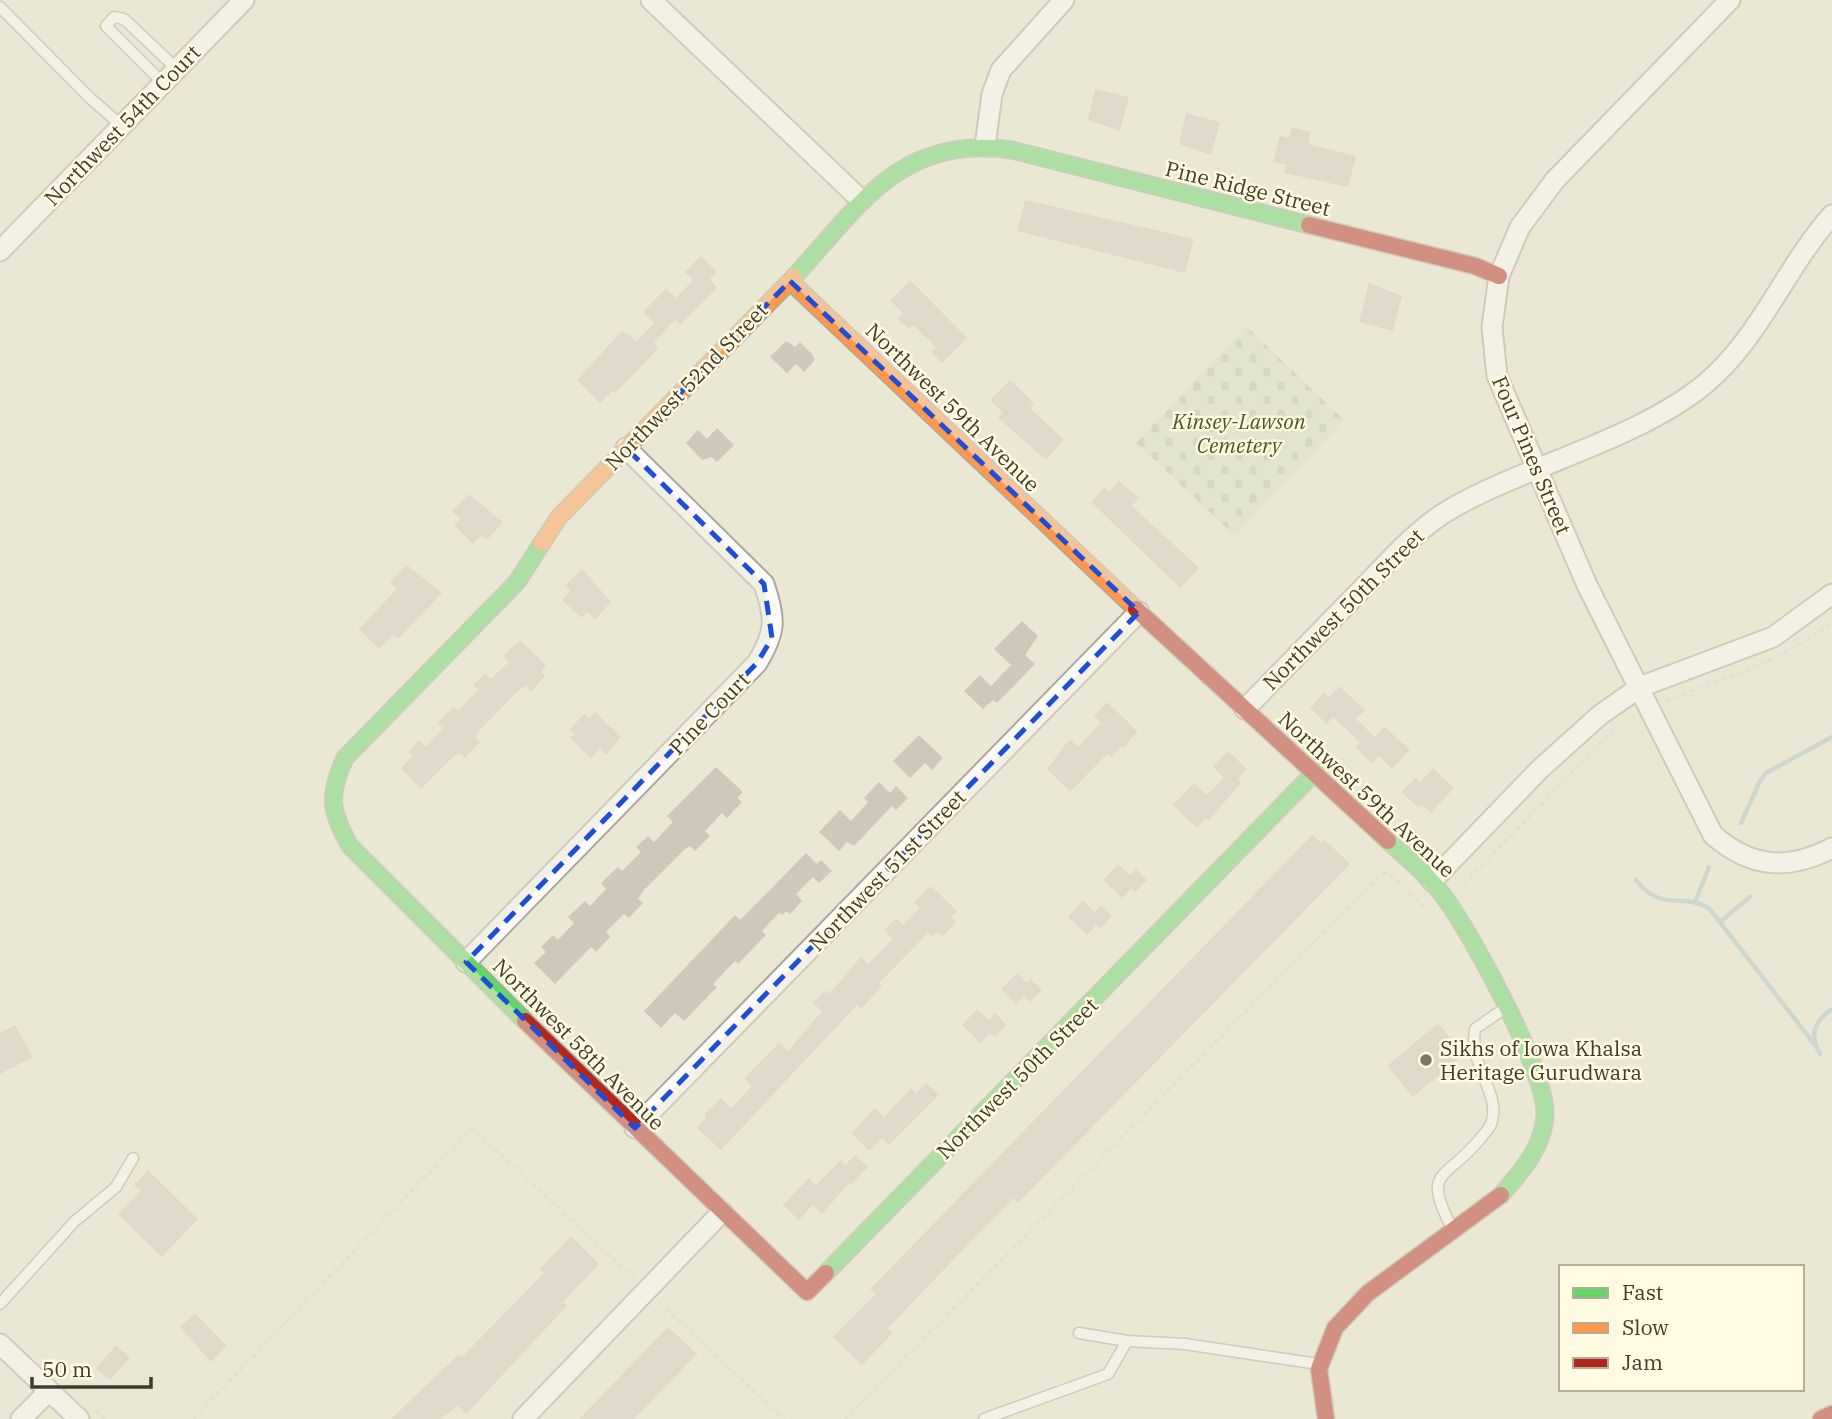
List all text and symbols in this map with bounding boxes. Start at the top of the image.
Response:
street label: Northwest 54th Court [38,38,206,212]
street label: Pine Ridge Street [1163,154,1333,222]
street label: Northwest 52nd Street [598,296,774,476]
street label: Northwest 59th Avenue [860,316,1046,498]
street label: Four Pines Street [1486,371,1578,539]
park label: Kinsey-Lawson Cemetery [1171,407,1306,459]
street label: Northwest 50th Street [1256,522,1430,696]
street label: Pine Court [663,666,755,760]
street label: Northwest 59th Avenue [1273,705,1461,883]
street label: Northwest 51st Street [802,783,972,957]
street label: Northwest 58th Avenue [487,952,671,1136]
street label: Northwest 50th Street [930,991,1104,1165]
place label: Sikhs of Iowa Khalsa Heritage Gurudwara [1440,1034,1642,1086]
marker: Sikhs of Iowa Khalsa Heritage Gurudwara [1418,1052,1434,1068]
legend [1559,1265,1804,1391]
text: Fast [1622,1278,1663,1306]
text: Slow [1622,1313,1669,1341]
scale bar [32,1346,150,1390]
text: Jam [1622,1348,1663,1376]
text: 50 m [42,1355,92,1383]

